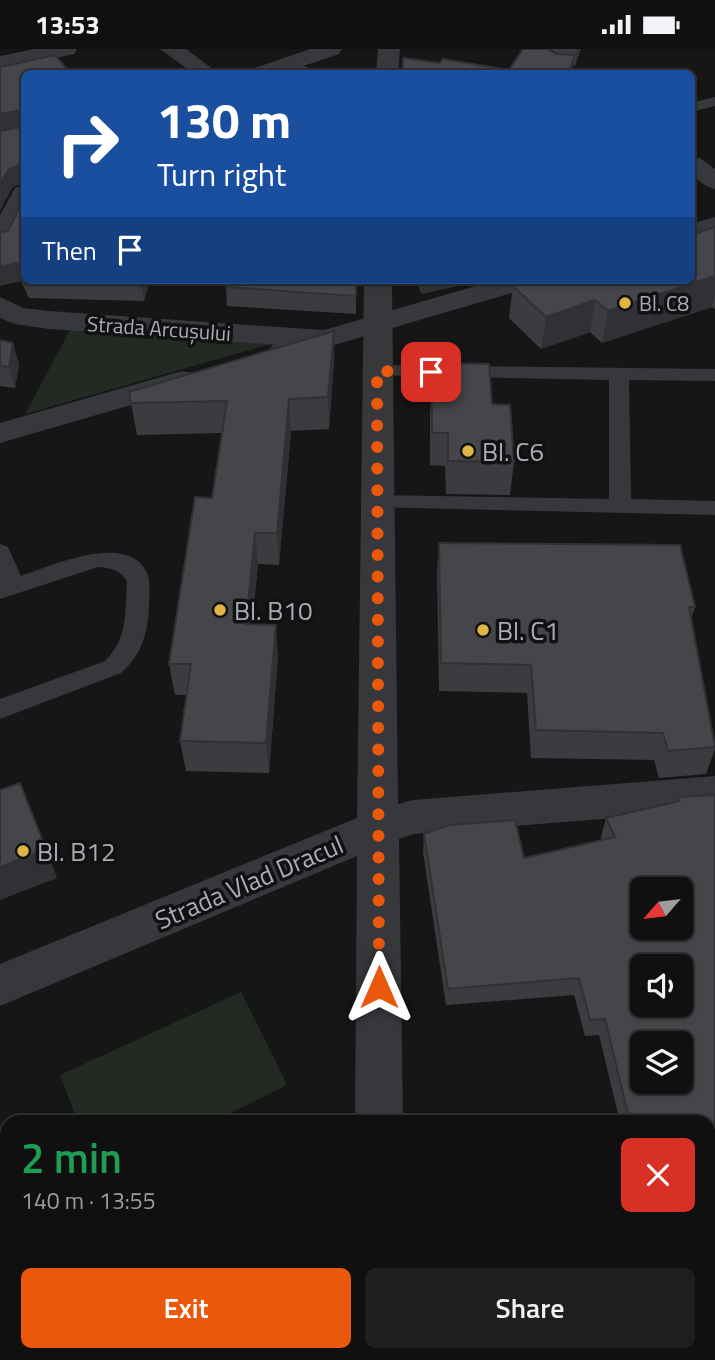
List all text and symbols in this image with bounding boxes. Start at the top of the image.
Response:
text: 13:53 [35,5,100,44]
text: 130 m [157,82,291,157]
icon: right [42,98,133,189]
text: Turn right [157,150,286,198]
text: Then [42,231,97,270]
icon: arrive [111,231,149,269]
place label: Bl. C8 [639,287,689,319]
marker: Bl. C8 [617,295,633,311]
street label: Strada Arcușului [86,307,232,349]
pin [401,342,461,402]
icon: arrive [412,353,450,391]
place label: Bl. C6 [482,432,544,471]
marker: Bl. C6 [460,443,476,459]
place label: Bl. B10 [234,591,313,630]
marker: Bl. B10 [212,602,228,618]
place label: Bl. C1 [497,611,559,650]
marker: Bl. C1 [475,622,491,638]
street label: Strada Vlad Dracul [149,825,349,939]
place label: Bl. B12 [37,832,116,871]
marker: Bl. B12 [15,843,31,859]
north arrow [630,877,693,940]
map controls [630,877,693,1094]
position arrow [342,950,416,1024]
button: sound [630,954,693,1017]
button: layers [630,1031,693,1094]
text: 2 min [21,1125,122,1189]
button: close [621,1138,695,1212]
text: 140 m · 13:55 [21,1183,156,1218]
button: Exit [21,1268,351,1348]
button: Share [365,1268,695,1348]

